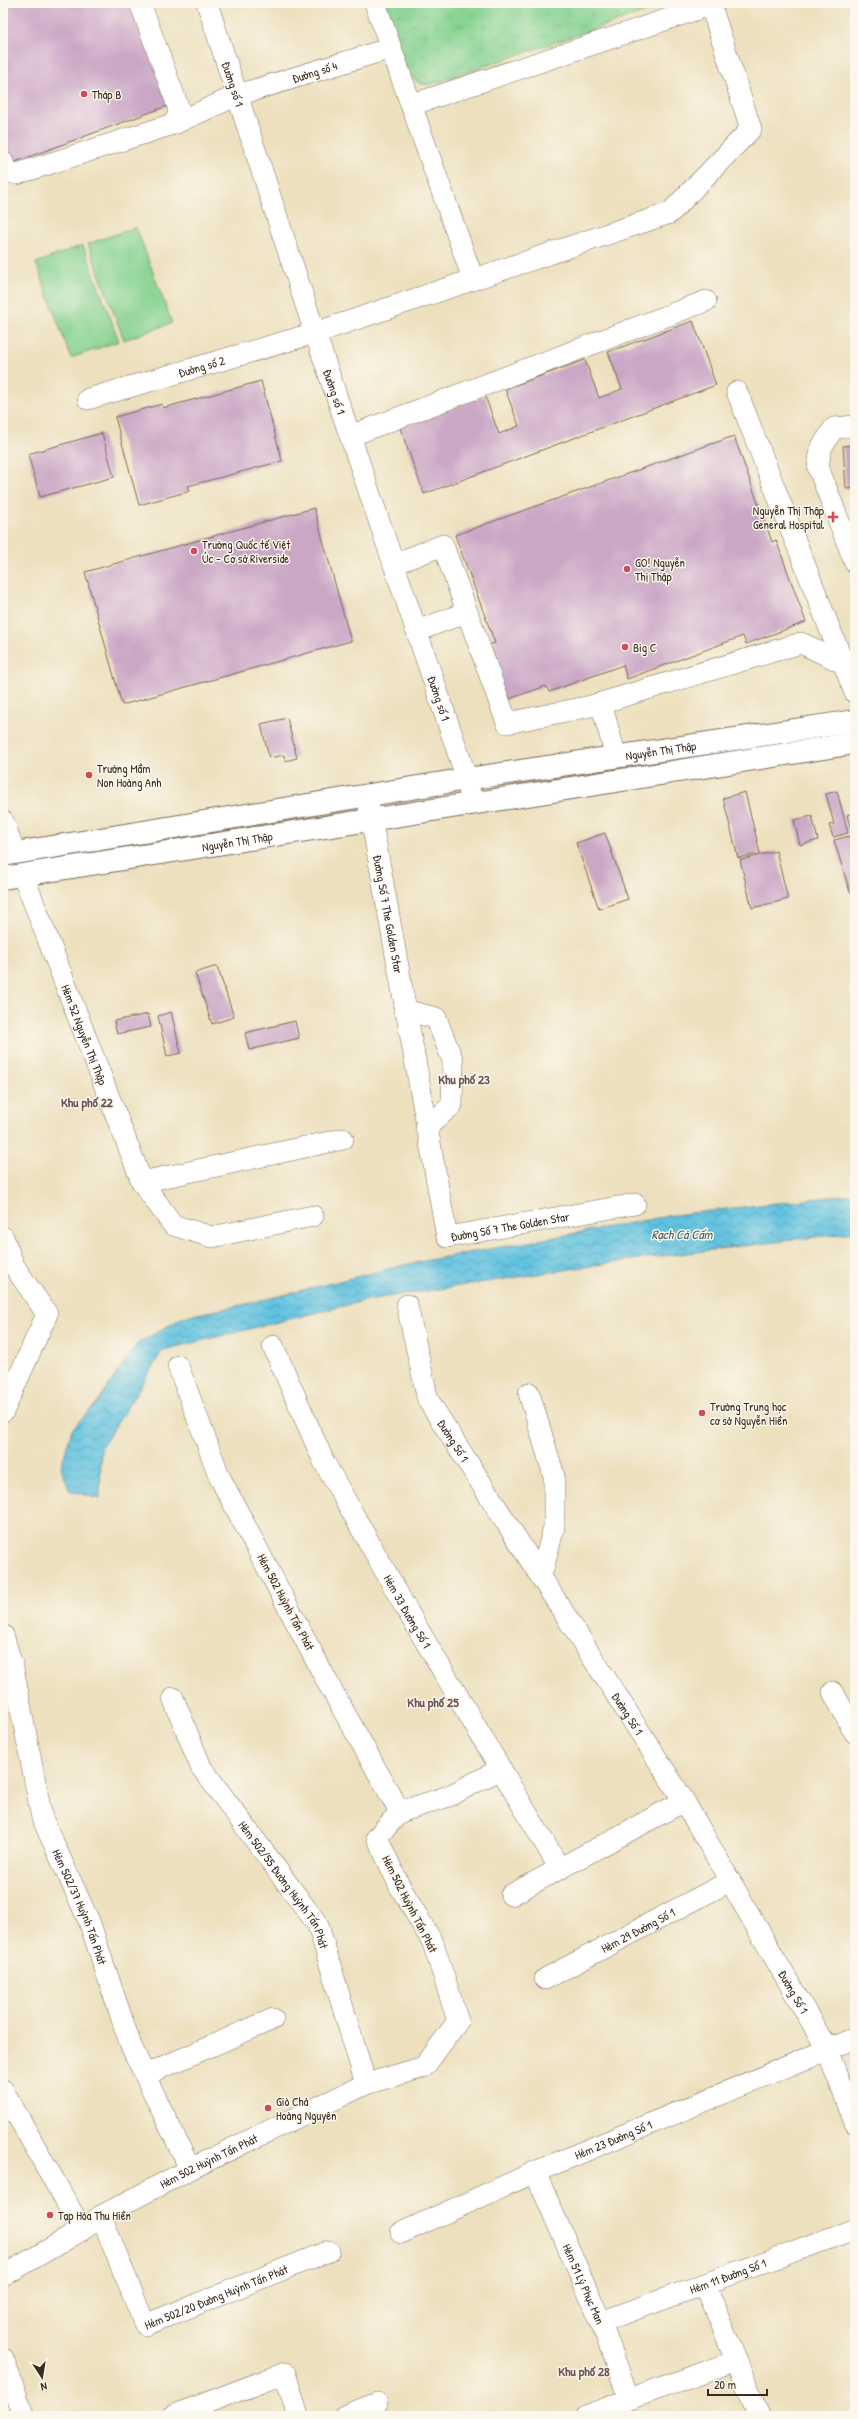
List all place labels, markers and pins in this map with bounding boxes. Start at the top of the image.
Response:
place label: Tháp B [92,86,121,103]
marker: Tháp B [79,89,89,99]
place label: Nguyễn Thị Thập General Hospital [753,502,825,533]
marker: Nguyễn Thị Thập General Hospital [827,511,839,523]
place label: Trường Quốc tế Việt Úc - Cơ sở Riverside [202,536,291,567]
marker: Trường Quốc tế Việt Úc - Cơ sở Riverside [189,546,199,556]
place label: GO! Nguyễn Thị Thập [635,554,685,585]
marker: GO! Nguyễn Thị Thập [622,564,632,574]
place label: Big C [633,639,657,656]
marker: Big C [620,642,630,652]
place label: Trường Mầm Non Hoàng Anh [97,760,161,791]
marker: Trường Mầm Non Hoàng Anh [84,770,94,780]
place label: Trường Trung học cơ sở Nguyễn Hiền [710,1398,788,1429]
marker: Trường Trung học cơ sở Nguyễn Hiền [697,1408,707,1418]
place label: Giò Chả Hoàng Nguyên [276,2093,336,2124]
marker: Giò Chả Hoàng Nguyên [263,2103,273,2113]
place label: Tạp Hóa Thu Hiền [58,2207,131,2224]
marker: Tạp Hóa Thu Hiền [45,2210,55,2220]

